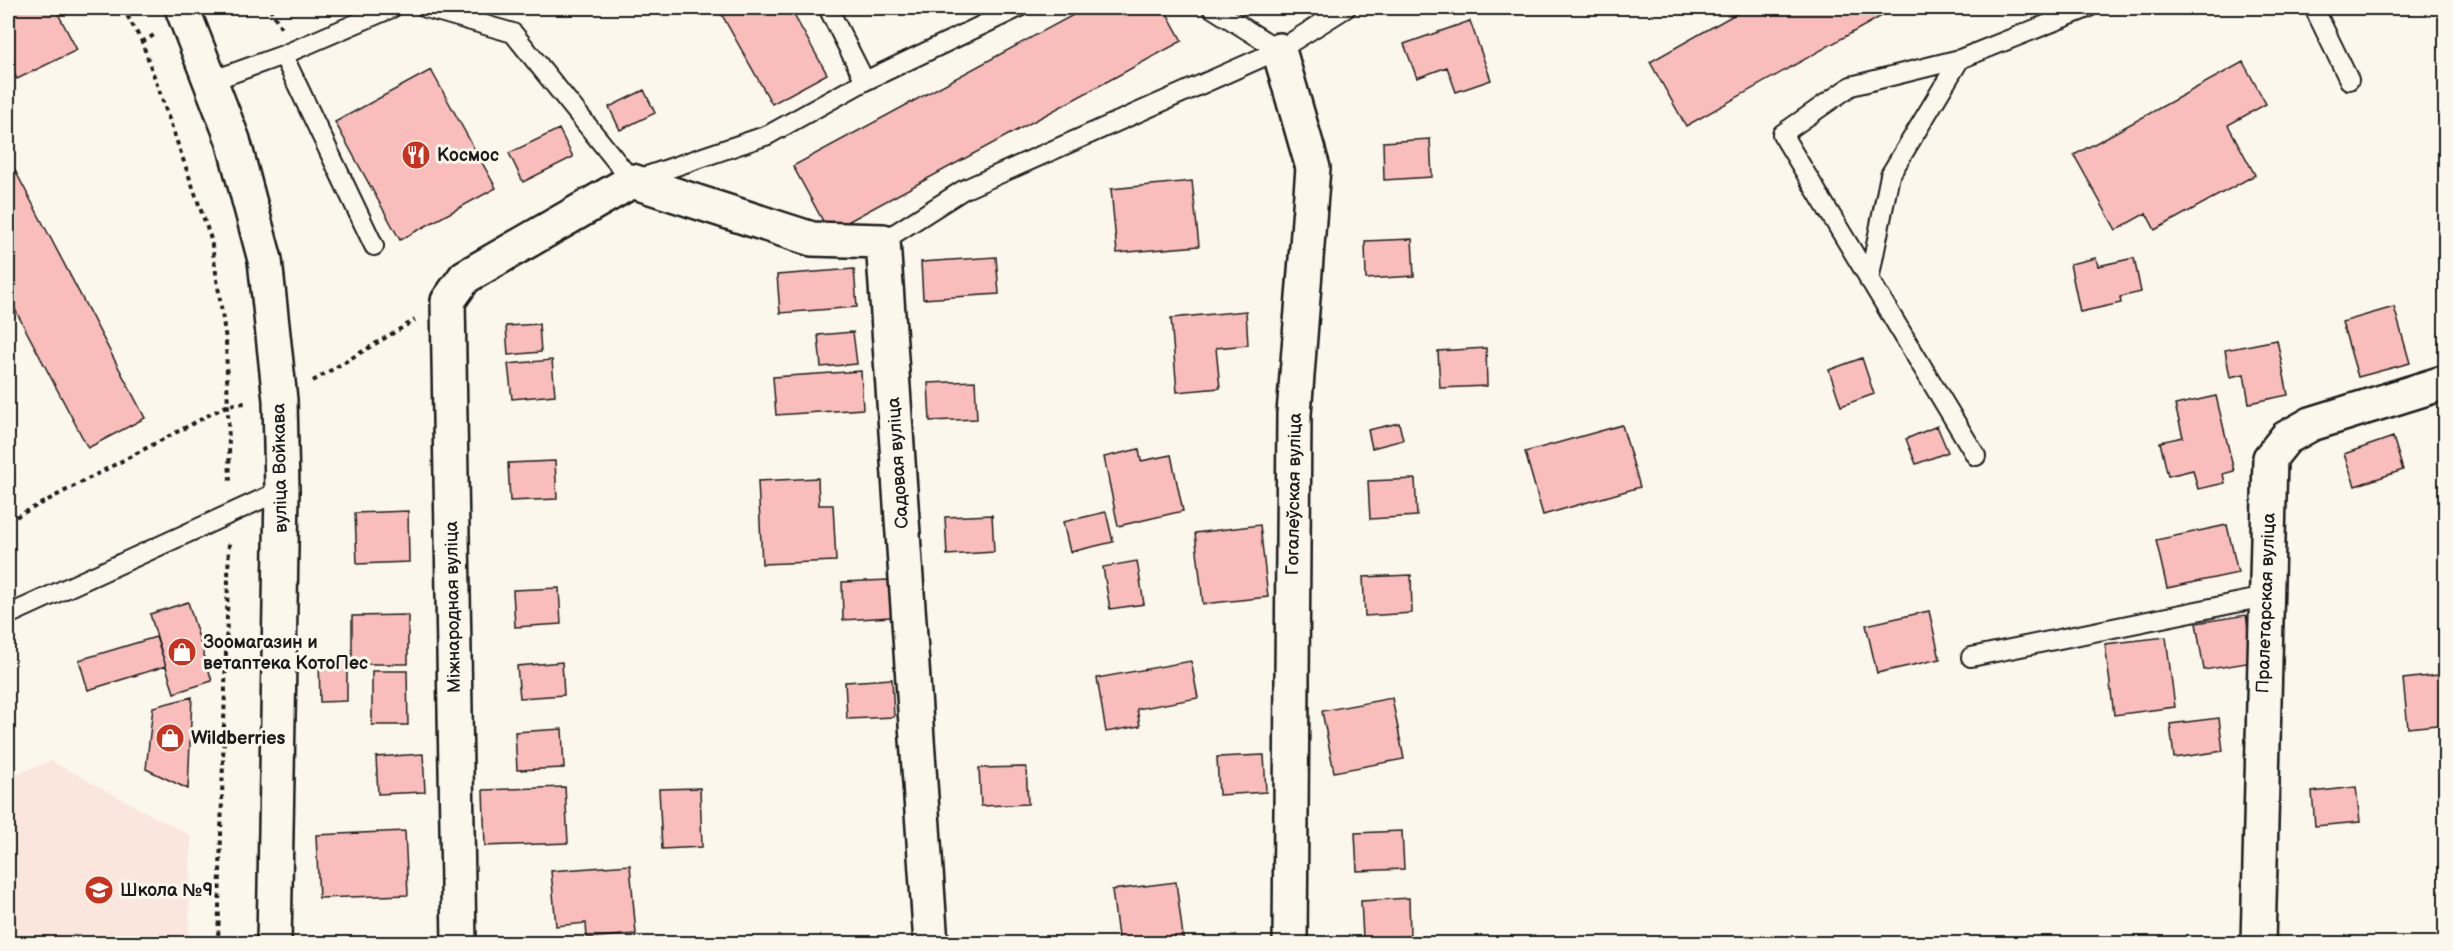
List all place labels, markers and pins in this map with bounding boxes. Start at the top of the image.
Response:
restaurant icon: Космос [400,139,432,171]
place label: Космос [437,145,499,166]
place label: Зоомагазин и ветаптека КотоПес [203,632,368,674]
shop icon: Зоомагазин и ветаптека КотоПес [166,636,198,668]
shop icon: Wildberries [154,722,186,754]
place label: Wildberries [191,728,285,749]
school or university icon: Школа №9 [83,874,115,906]
place label: Школа №9 [120,880,213,901]

